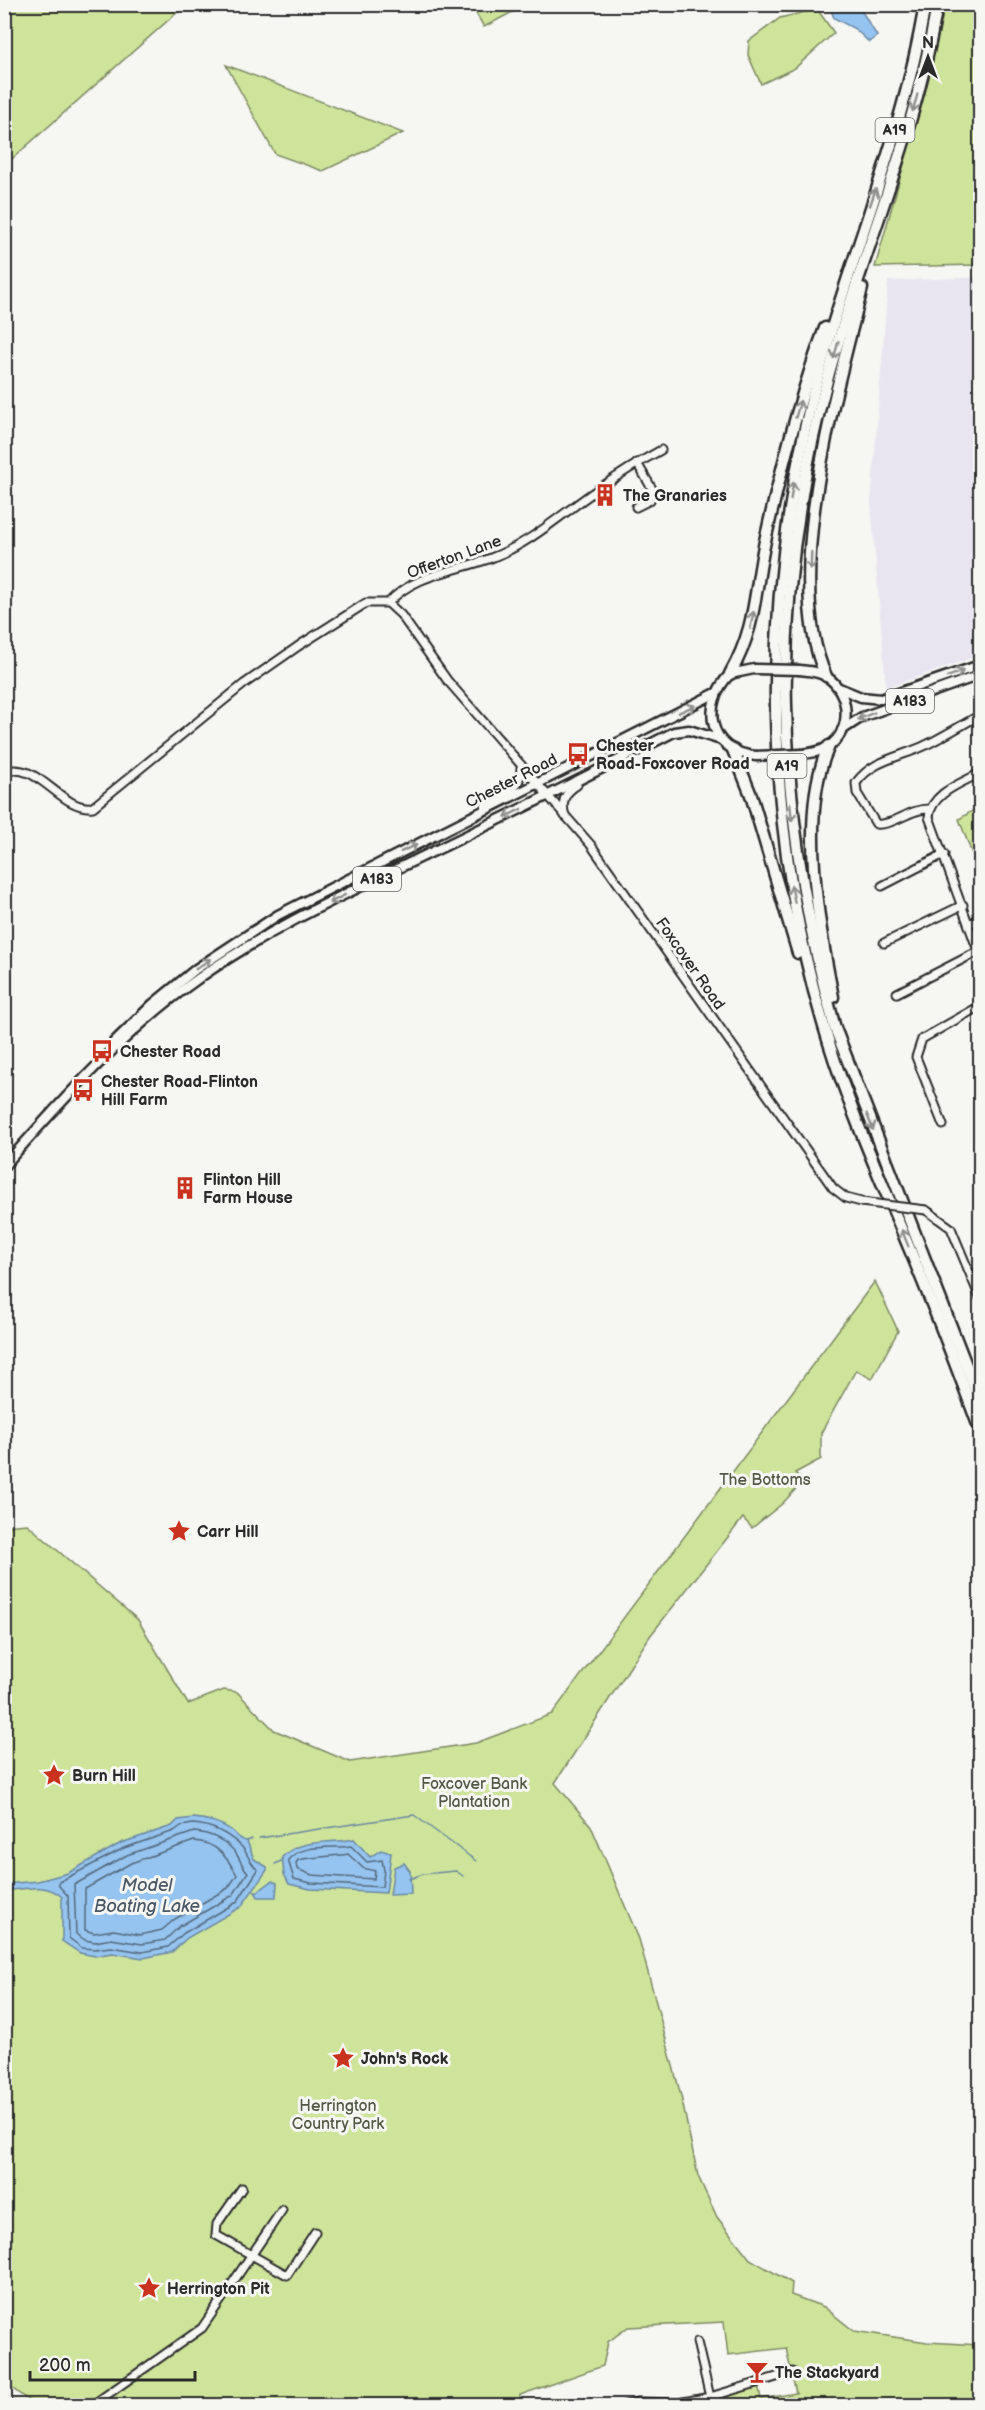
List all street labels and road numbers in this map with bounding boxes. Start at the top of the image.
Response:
road number: A19 [876,118,914,142]
street label: Offerton Lane [405,531,505,583]
road number: A183 [886,689,934,713]
street label: Chester Road [463,750,561,813]
road number: A19 [768,754,806,778]
road number: A183 [353,867,401,891]
street label: Foxcover Road [651,914,728,1013]

